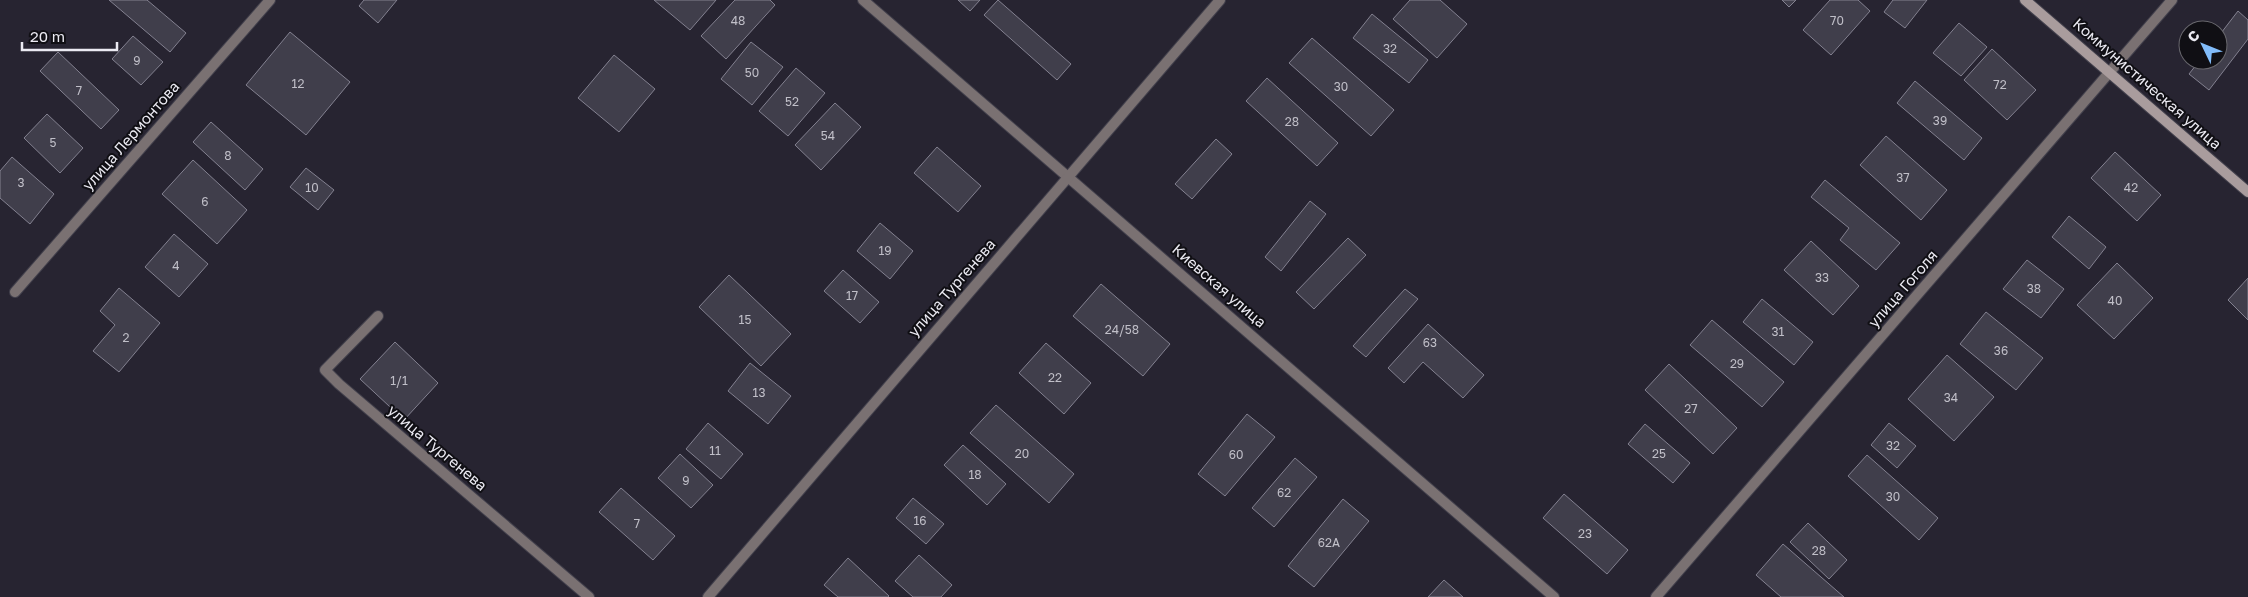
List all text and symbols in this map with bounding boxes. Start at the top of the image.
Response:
house number: 48 [731,13,745,28]
house number: 70 [1830,13,1844,28]
street label: Коммунистическая улица [2070,14,2225,153]
scale bar [22,20,118,52]
north arrow [2178,20,2228,70]
text: С [2184,26,2203,45]
text: 20 m [30,27,65,45]
house number: 32 [1383,41,1397,56]
house number: 9 [133,53,141,68]
house number: 50 [745,65,759,80]
house number: 12 [292,76,304,91]
street label: улица Лермонтова [78,77,182,193]
house number: 72 [1993,77,2007,92]
house number: 30 [1334,79,1348,94]
house number: 7 [76,83,82,98]
house number: 52 [785,94,799,109]
house number: 39 [1933,113,1947,128]
house number: 28 [1285,114,1299,129]
house number: 54 [821,128,835,143]
house number: 5 [50,135,57,150]
house number: 8 [224,148,232,163]
house number: 37 [1896,170,1910,185]
house number: 3 [17,175,25,190]
house number: 10 [305,180,319,195]
house number: 42 [2124,180,2138,195]
house number: 6 [201,194,209,209]
street label: улица Тургенева [904,235,999,340]
street label: Киевская улица [1169,240,1270,331]
house number: 19 [878,243,892,258]
street label: улица Гоголя [1864,246,1941,331]
house number: 4 [172,258,180,273]
house number: 33 [1815,270,1829,285]
house number: 38 [2027,281,2041,296]
house number: 17 [846,288,858,303]
house number: 40 [2108,293,2122,308]
house number: 15 [739,312,751,327]
house number: 24/58 [1105,322,1139,337]
house number: 31 [1772,324,1785,339]
house number: 2 [123,330,130,345]
house number: 63 [1423,335,1437,350]
house number: 36 [1994,343,2008,358]
house number: 29 [1730,356,1744,371]
house number: 22 [1048,370,1062,385]
house number: 1/1 [390,373,408,388]
house number: 13 [753,385,765,400]
house number: 34 [1944,390,1958,405]
street label: улица Тургенева [384,401,491,494]
house number: 27 [1684,401,1698,416]
house number: 32 [1886,438,1900,453]
house number: 11 [709,443,721,458]
house number: 20 [1015,446,1029,461]
house number: 25 [1652,446,1666,461]
house number: 60 [1229,447,1243,462]
house number: 18 [968,467,982,482]
house number: 9 [682,473,690,488]
house number: 62 [1277,485,1291,500]
house number: 30 [1886,489,1900,504]
house number: 16 [913,513,927,528]
house number: 7 [634,516,640,531]
house number: 23 [1578,526,1592,541]
house number: 62А [1318,535,1340,550]
house number: 28 [1812,543,1826,558]

